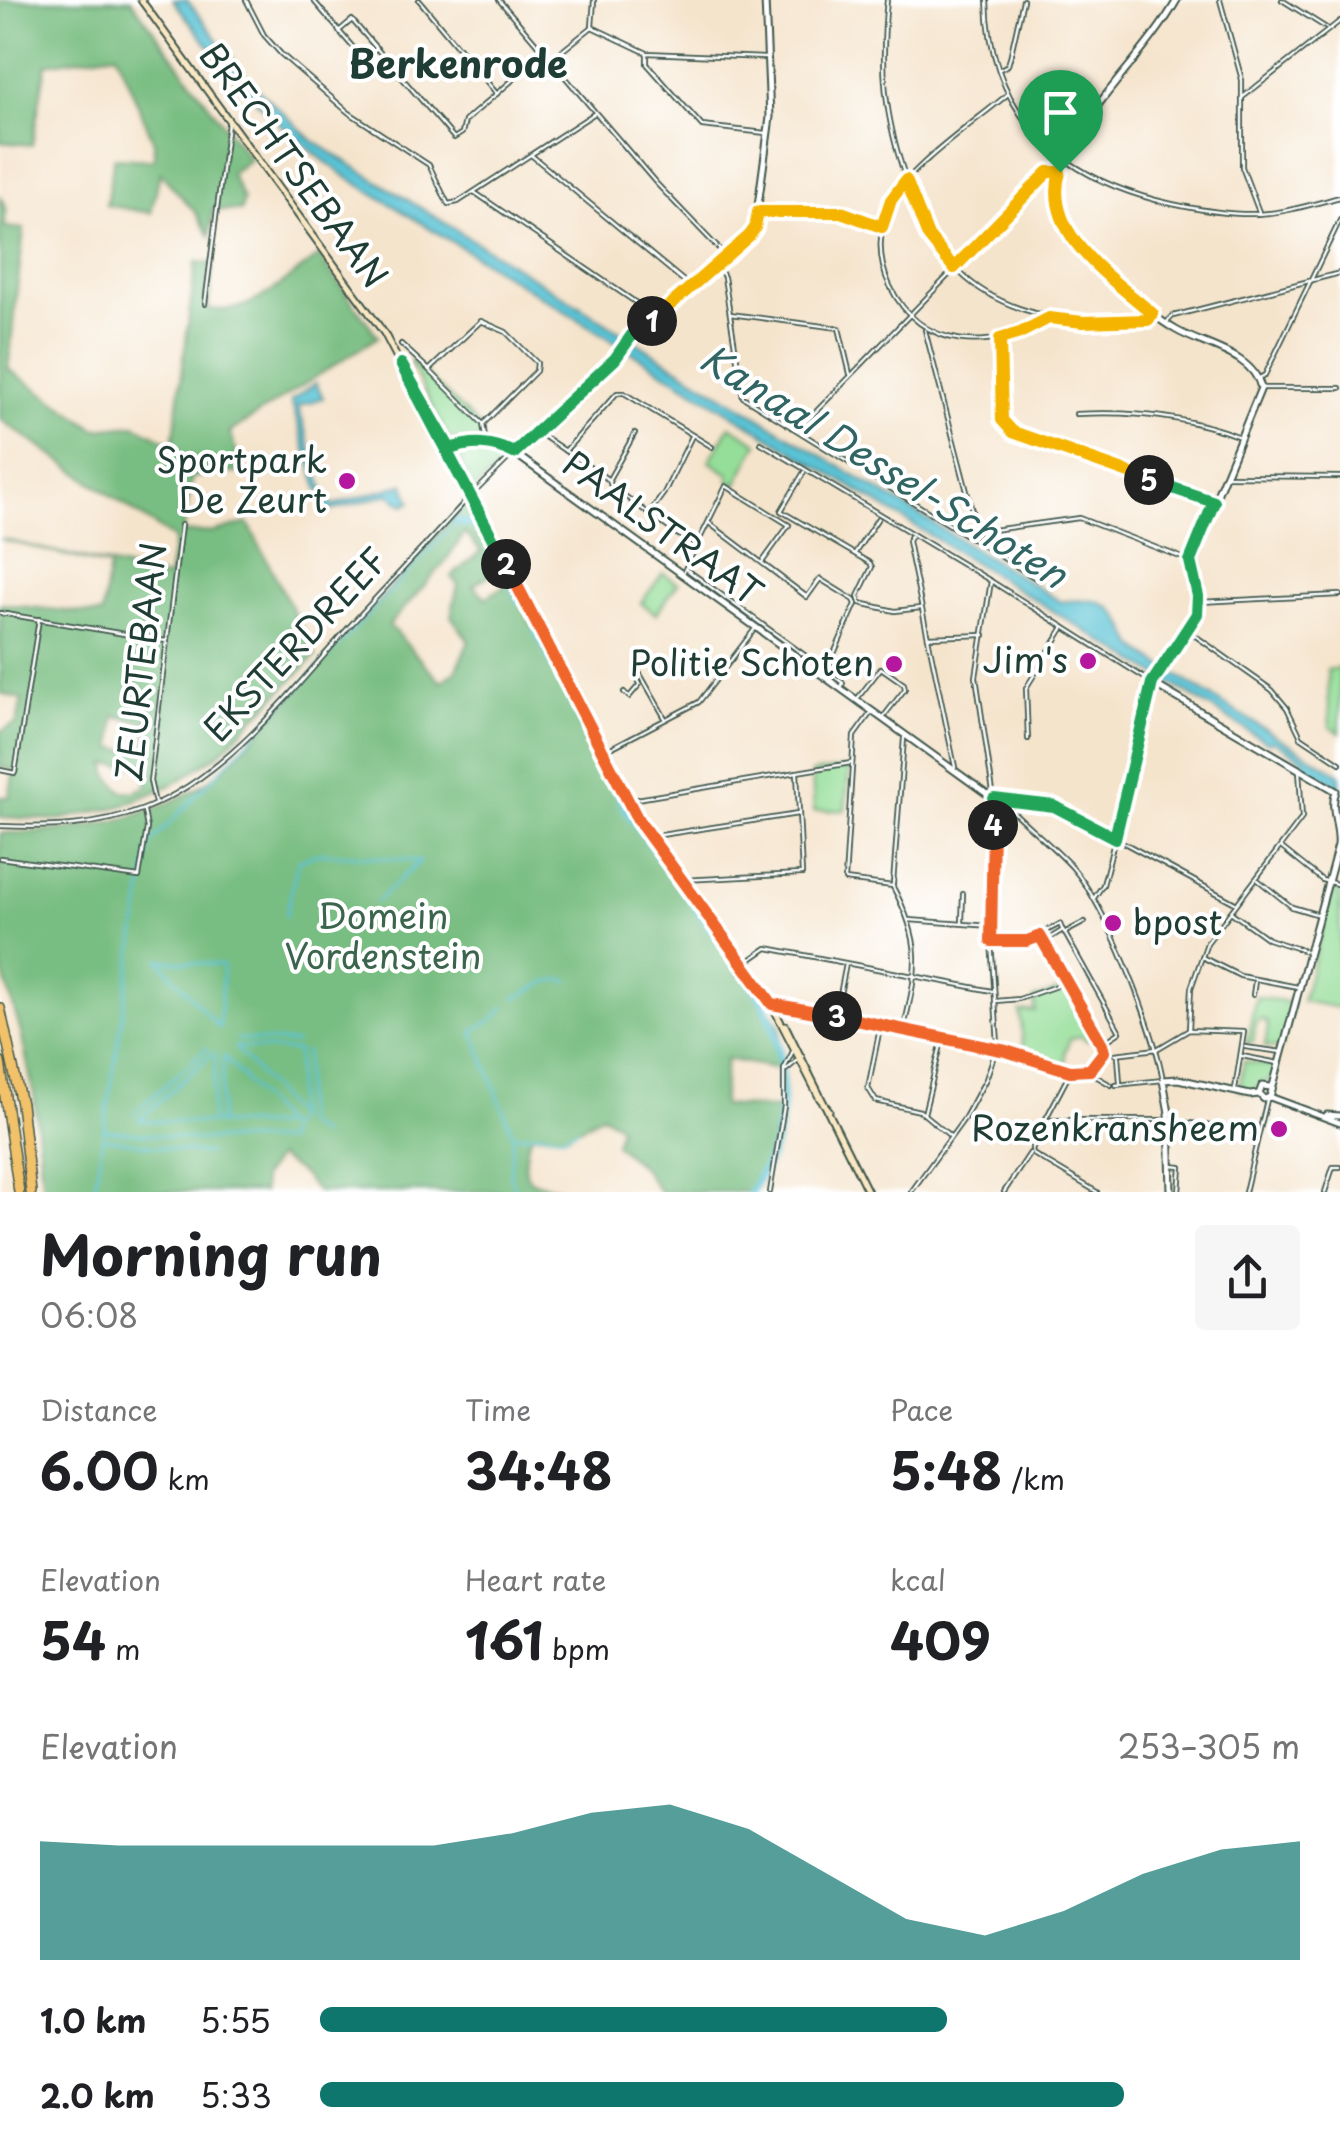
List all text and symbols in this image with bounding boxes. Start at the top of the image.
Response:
street label: BRECHTSEBAAN [188,31,402,298]
district label: Berkenrode [348,34,568,91]
pin [1018,70,1103,173]
icon: arrive [1033,85,1088,140]
pin: 1 [627,296,677,346]
text: 1 [645,299,659,342]
water label: Kanaal Dessel-Schoten [690,329,1081,602]
place label: Sportpark De Zeurt [156,432,327,525]
street label: PAALSTRAAT [553,436,774,618]
pin: 5 [1124,455,1174,505]
text: 5 [1140,458,1158,501]
marker: Sportpark De Zeurt [336,470,358,492]
street label: EKSTERDREEF [190,534,398,752]
street label: ZEURTEBAAN [101,539,178,784]
pin: 2 [481,539,531,589]
text: 2 [496,542,516,585]
place label: Jim's [982,632,1068,685]
place label: Politie Schoten [629,635,874,688]
marker: Jim's [1077,650,1099,672]
marker: Politie Schoten [883,653,905,675]
pin: 4 [968,800,1018,850]
text: 4 [983,803,1003,846]
park label: Domein Vordenstein [284,888,482,981]
place label: bpost [1133,894,1222,947]
marker: bpost [1102,912,1124,934]
pin: 3 [812,991,862,1041]
text: 3 [828,994,846,1037]
place label: Rozenkransheem [971,1100,1259,1153]
marker: Rozenkransheem [1268,1118,1290,1140]
text: Morning run [40,1212,382,1295]
button: share [1195,1225,1300,1330]
text: 06:08 [40,1291,138,1339]
text: Distance [40,1388,158,1431]
text: Time [465,1388,531,1431]
text: Pace [890,1388,953,1431]
text: 6.00 [40,1431,158,1507]
text: 34:48 [465,1431,612,1507]
text: 5:48 [890,1431,1002,1507]
text: km [158,1457,210,1500]
text: /km [1002,1457,1065,1500]
text: Elevation [40,1558,161,1601]
text: Heart rate [465,1558,606,1601]
text: kcal [890,1558,946,1601]
text: 54 [40,1601,106,1677]
text: 161 [465,1601,543,1677]
text: 409 [890,1601,991,1677]
text: m [106,1627,141,1670]
text: bpm [543,1627,610,1670]
text: Elevation [40,1722,178,1770]
text: 253–305 m [1118,1722,1300,1770]
text: 1.0 km [40,1996,146,2044]
text: 5:55 [200,1996,271,2044]
text: 2.0 km [40,2071,155,2119]
text: 5:33 [200,2071,272,2119]

